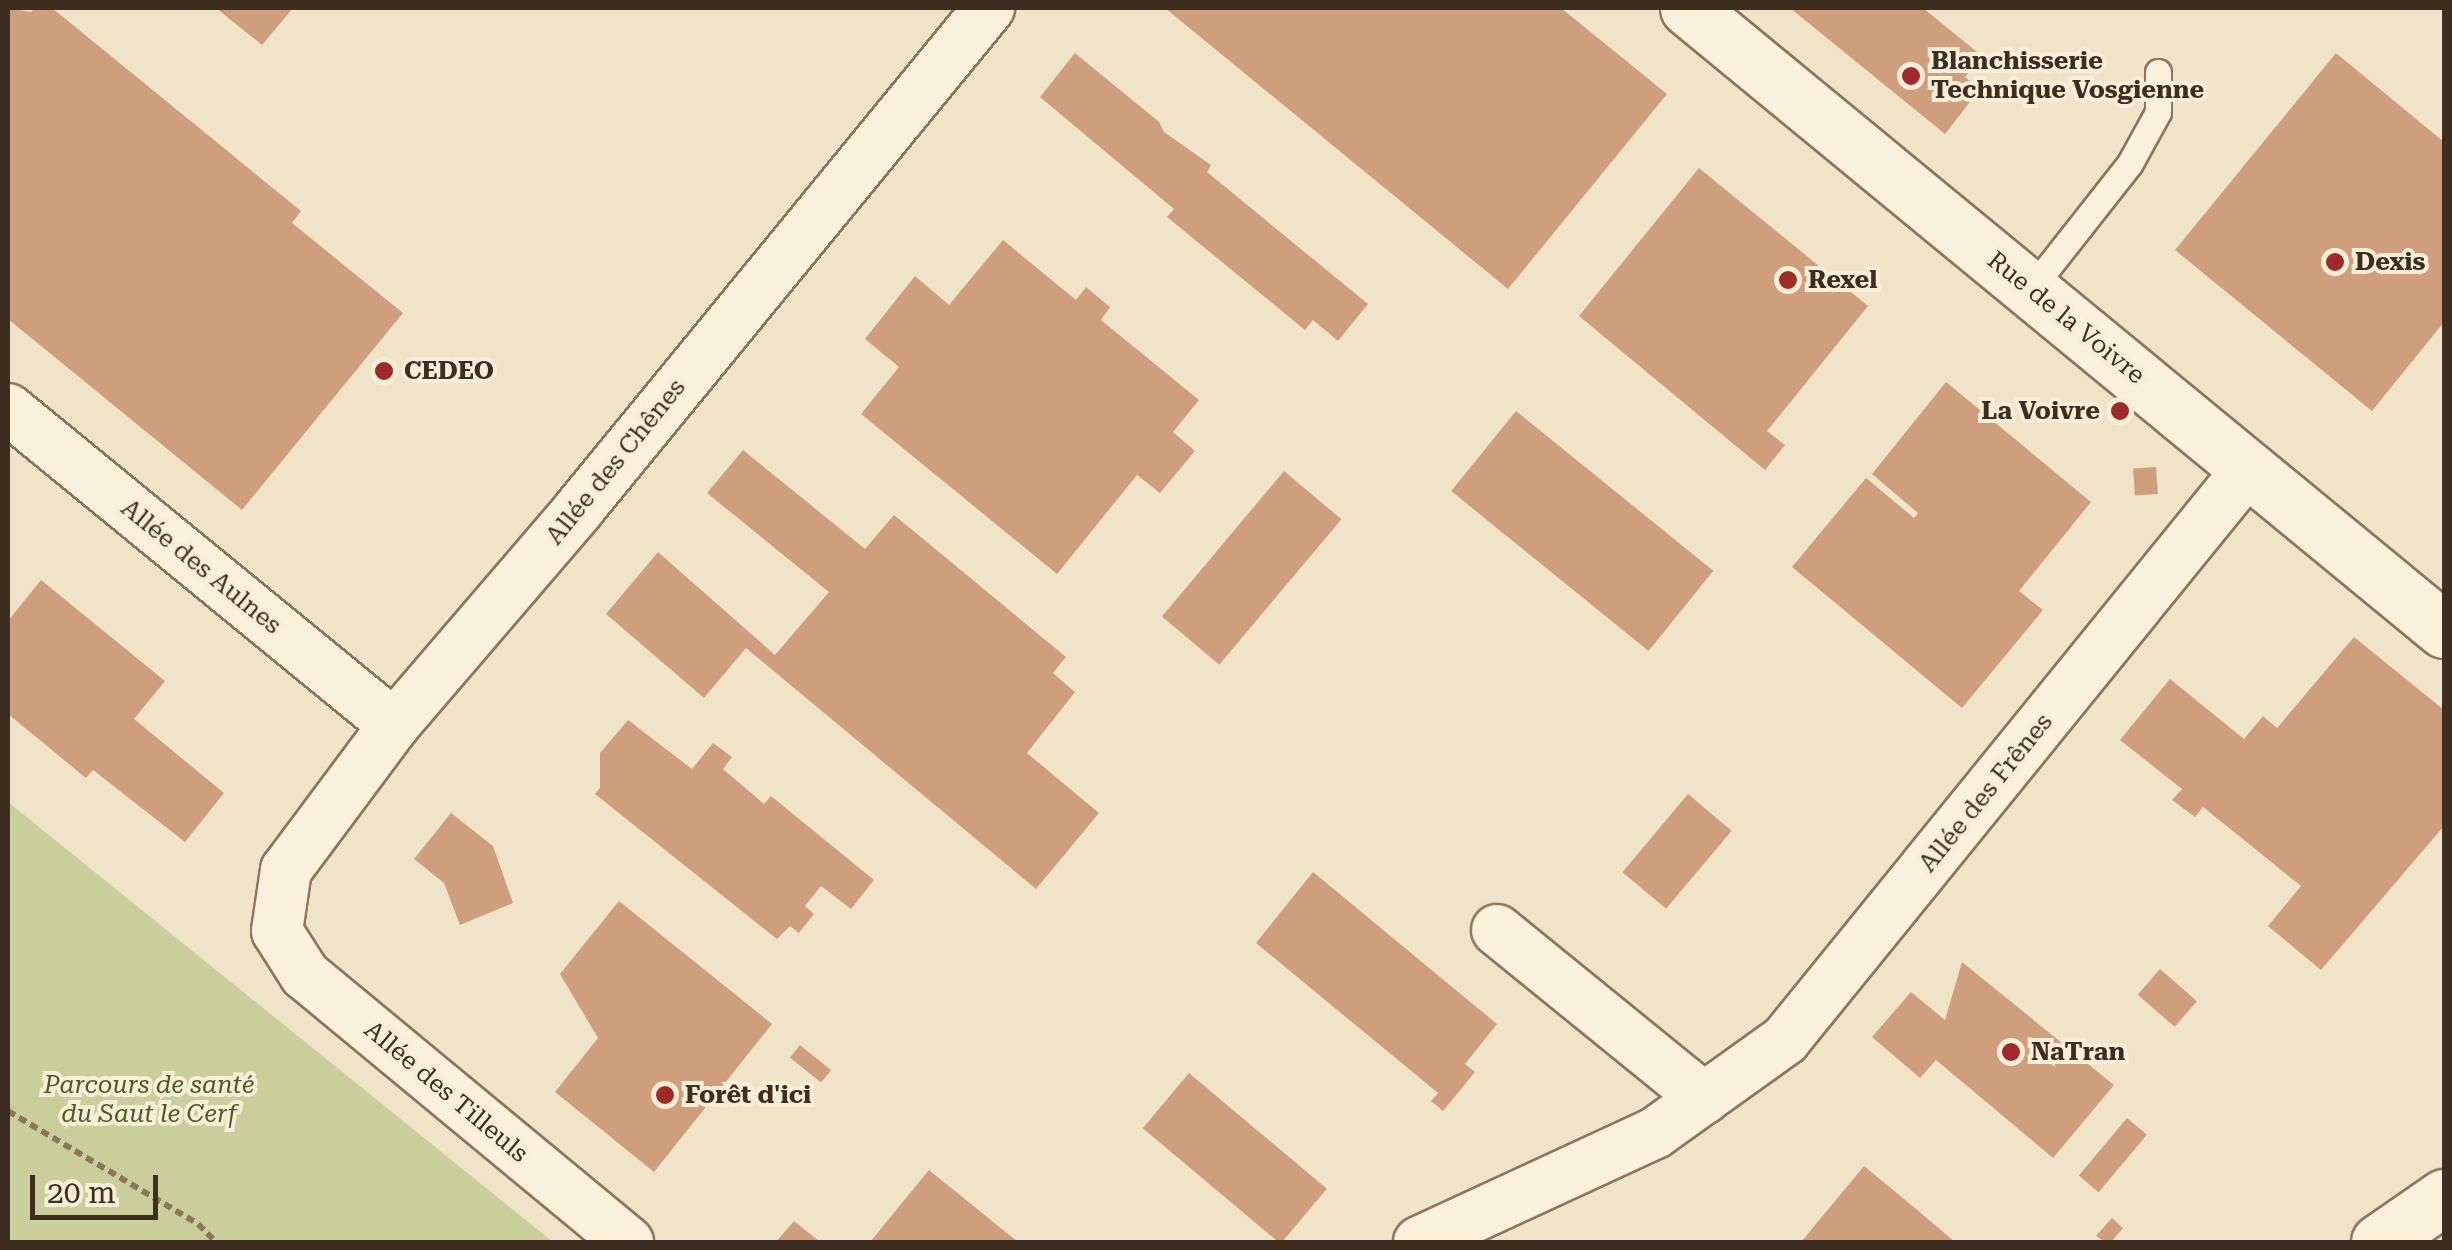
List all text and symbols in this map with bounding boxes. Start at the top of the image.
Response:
place label: Blanchisserie Technique Vosgienne [1931,47,2204,106]
marker: Blanchisserie Technique Vosgienne [1900,65,1922,87]
street label: Rue de la Voivre [1981,245,2151,391]
place label: Dexis [2355,247,2425,277]
marker: Dexis [2324,251,2346,273]
place label: Rexel [1808,265,1877,295]
marker: Rexel [1777,269,1799,291]
place label: CEDEO [404,356,494,386]
marker: CEDEO [373,360,395,382]
street label: Allée des Chênes [540,373,692,551]
place label: La Voivre [1981,396,2100,426]
marker: La Voivre [2109,400,2131,422]
street label: Allée des Aulnes [115,493,287,641]
street label: Allée des Frênes [1913,708,2059,878]
street label: Allée des Tilleuls [358,1015,534,1169]
place label: NaTran [2031,1037,2125,1067]
marker: NaTran [2000,1041,2022,1063]
park label: Parcours de santé du Saut le Cerf [44,1071,254,1130]
place label: Forêt d'ici [685,1080,811,1110]
marker: Forêt d'ici [654,1084,676,1106]
scale bar [35,1155,162,1217]
text: 20 m [47,1175,116,1210]

